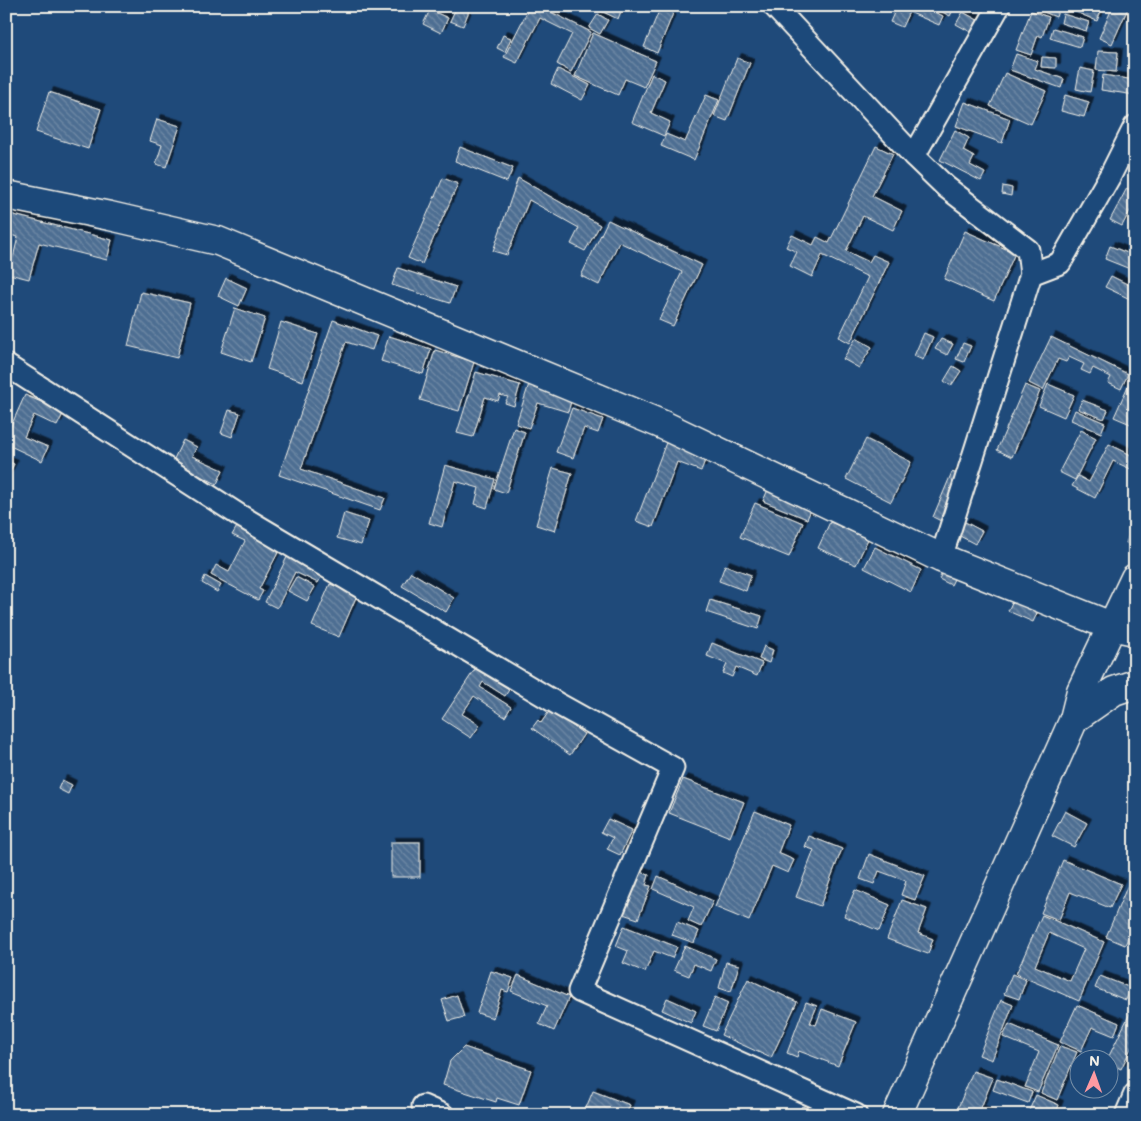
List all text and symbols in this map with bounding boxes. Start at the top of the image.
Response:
north arrow [1068,1048,1118,1098]
text: N [1089,1051,1100,1070]

